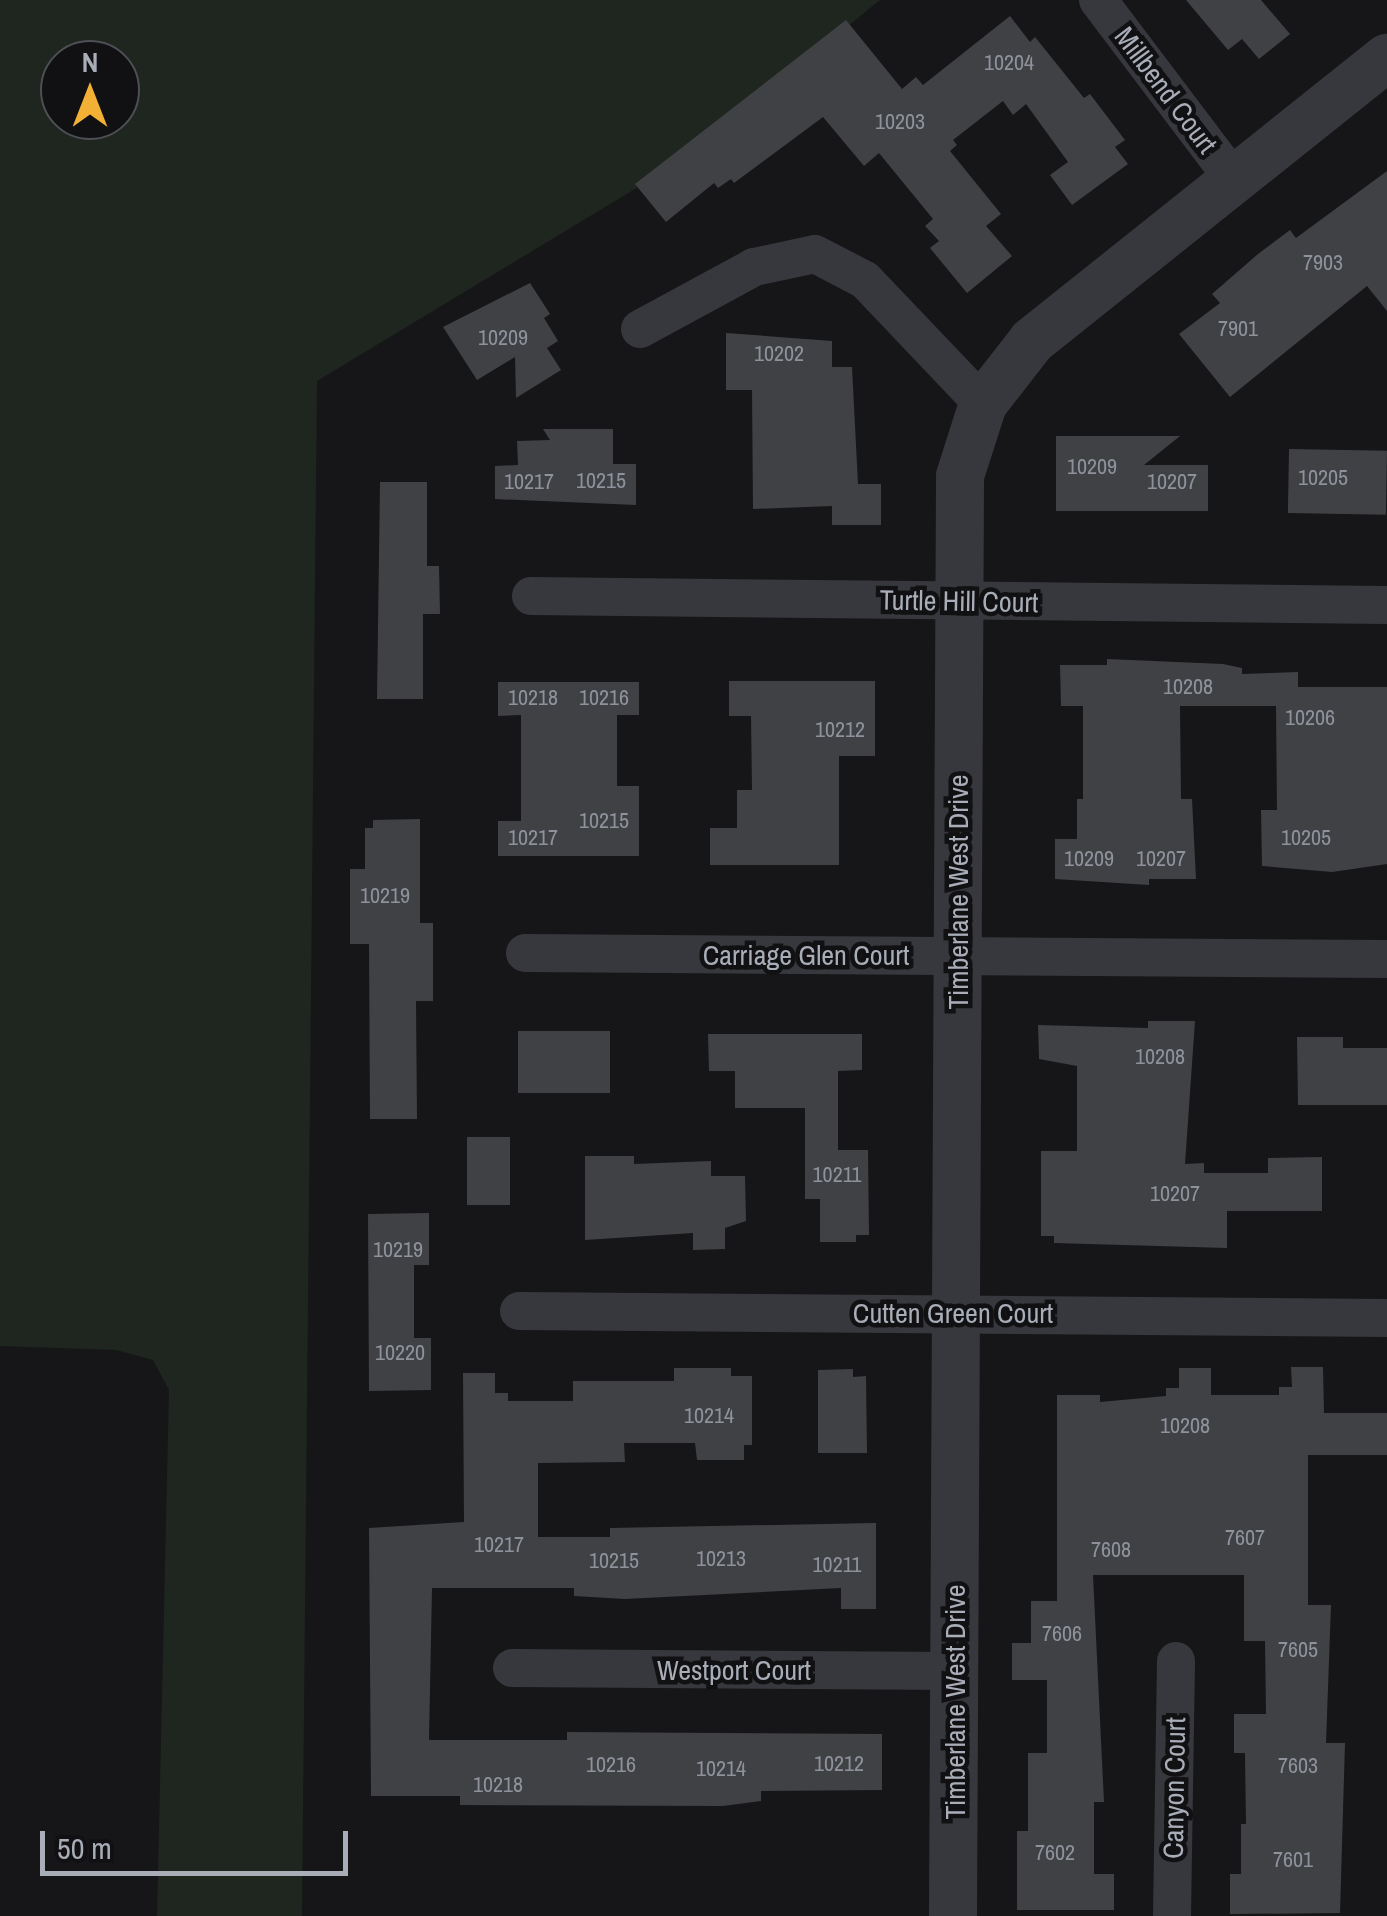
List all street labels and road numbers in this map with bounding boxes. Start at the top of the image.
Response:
street label: Millbend Court [1108,20,1224,160]
street label: Turtle Hill Court [879,583,1039,619]
street label: Timberlane West Drive [941,774,975,1010]
street label: Carriage Glen Court [703,938,909,972]
street label: Cutten Green Court [853,1296,1053,1330]
street label: Timberlane West Drive [938,1584,972,1820]
street label: Westport Court [657,1653,811,1687]
street label: Canyon Court [1156,1717,1192,1859]

